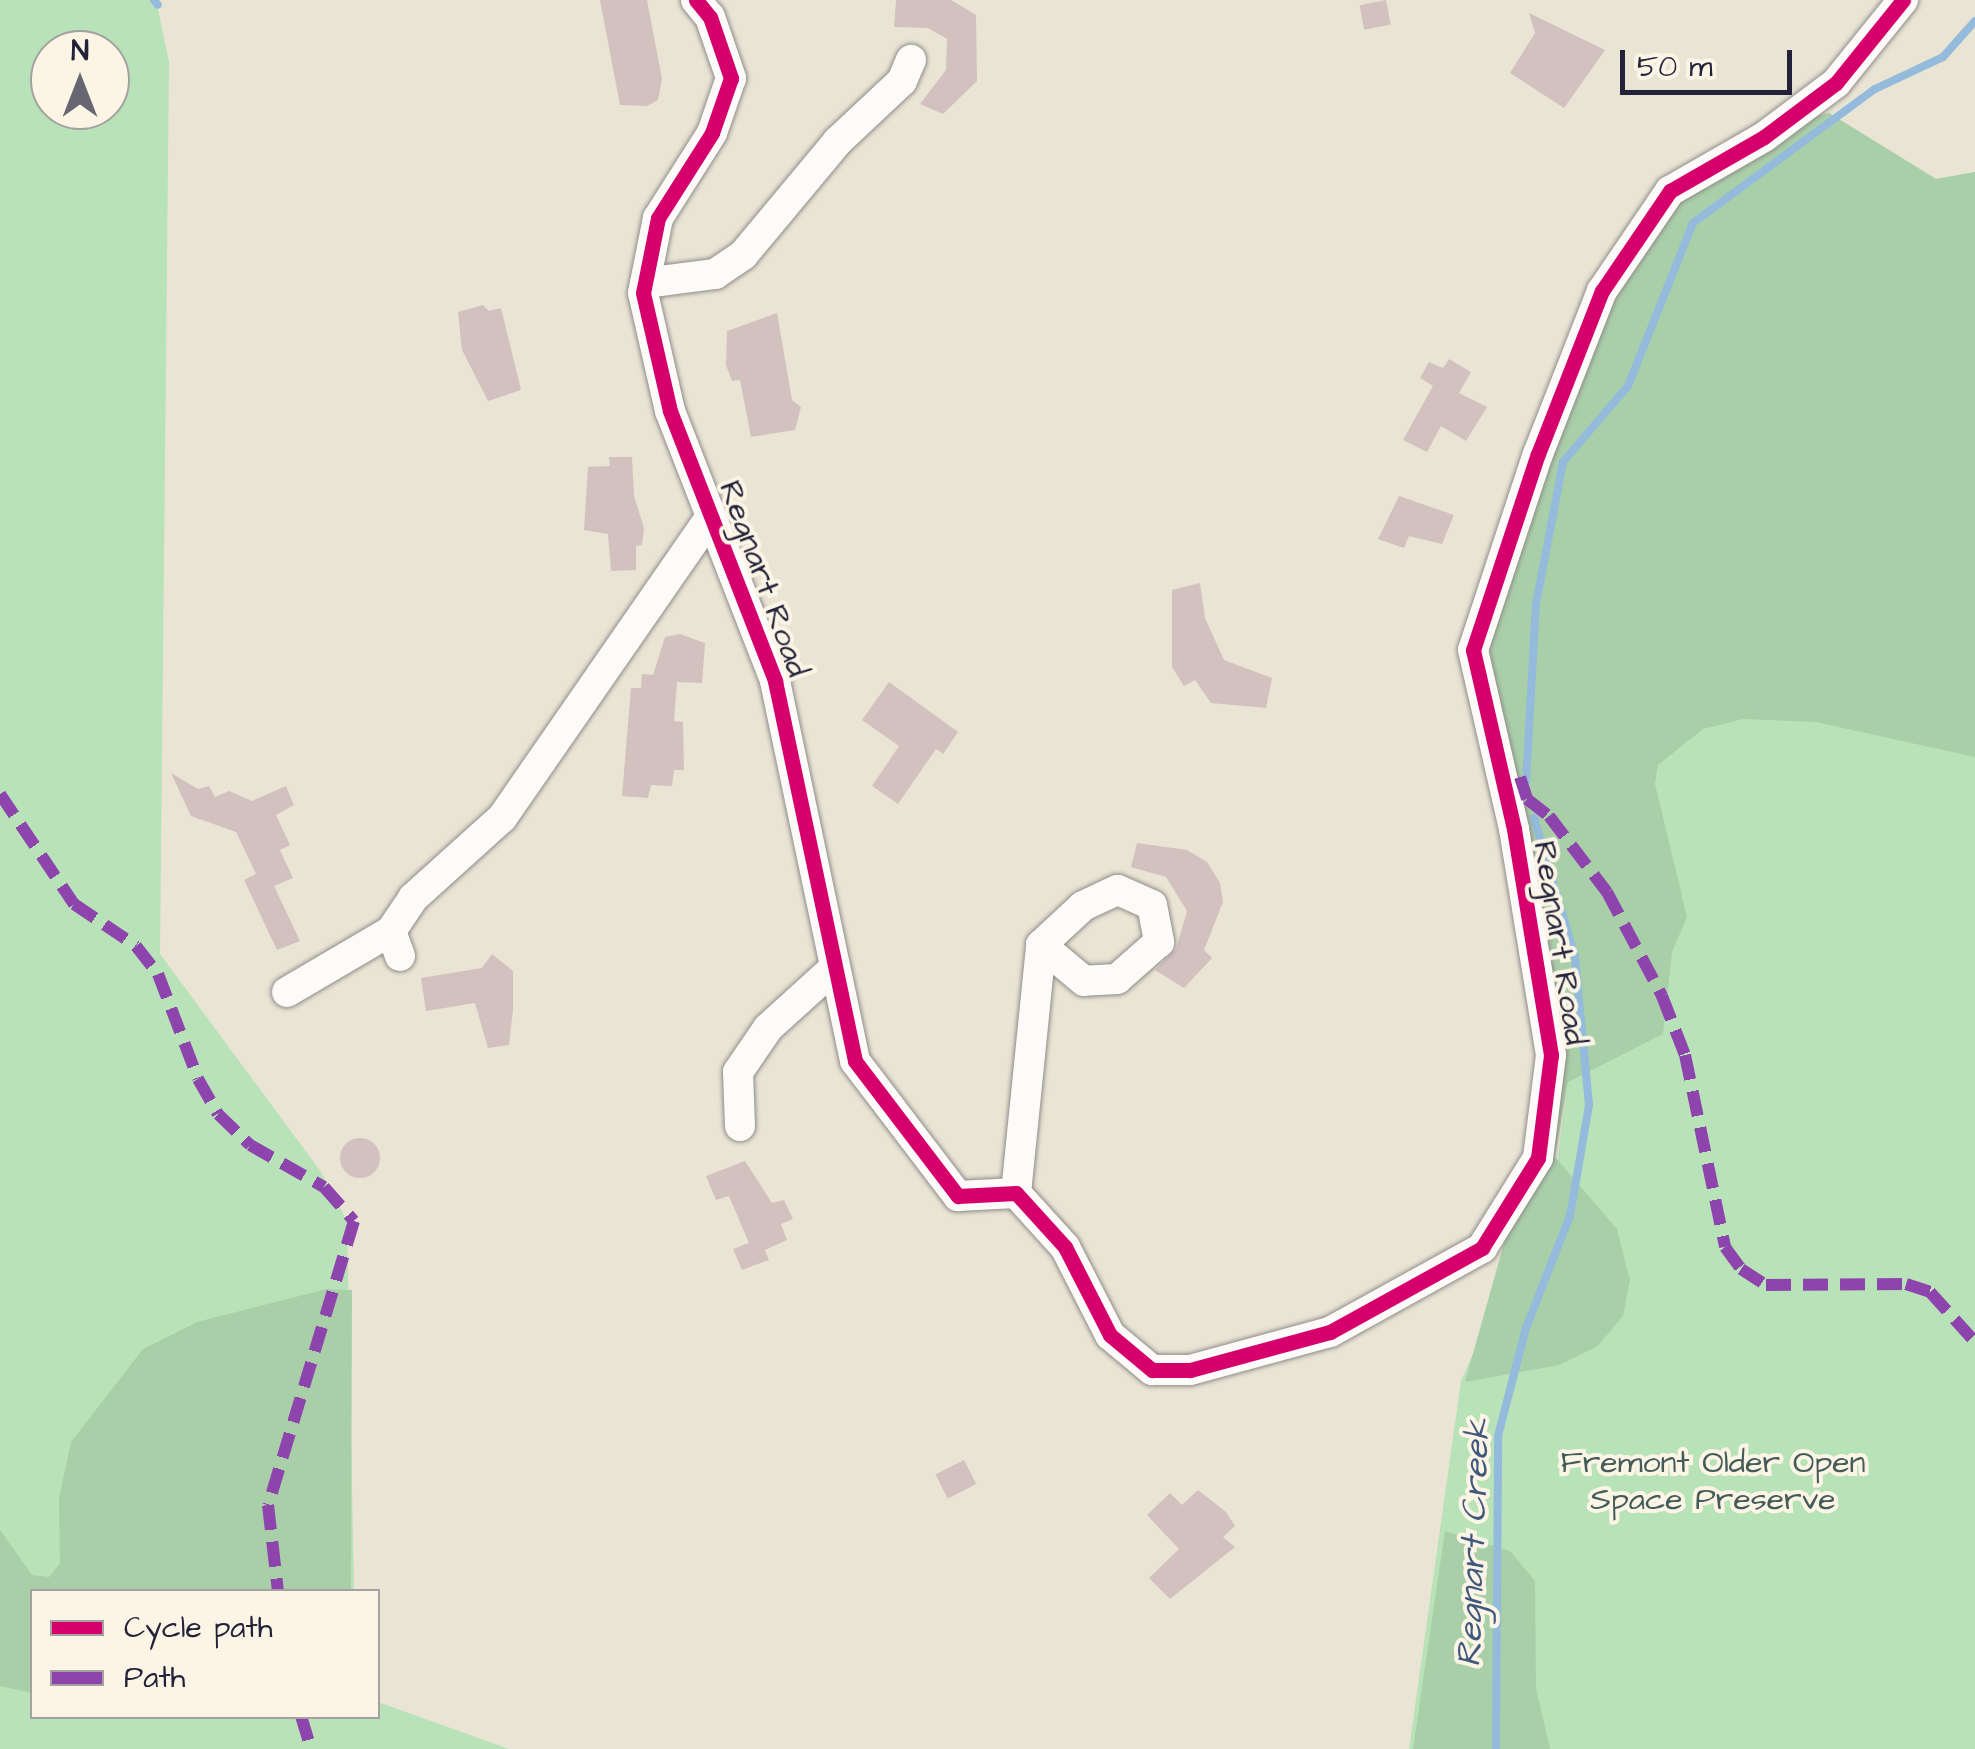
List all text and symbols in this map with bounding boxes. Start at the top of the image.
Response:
north arrow [30,30,130,130]
scale bar [1625,30,1798,92]
text: N [71,32,89,71]
text: 50 m [1637,46,1713,88]
street label: Regnart Road [710,476,816,682]
street label: Regnart Road [1524,838,1594,1048]
water label: Regnart Creek [1449,1418,1499,1668]
park label: Fremont Older Open Space Preserve [1560,1445,1866,1520]
legend [30,1589,380,1719]
text: Cycle path [124,1607,273,1649]
text: Path [124,1657,185,1699]

